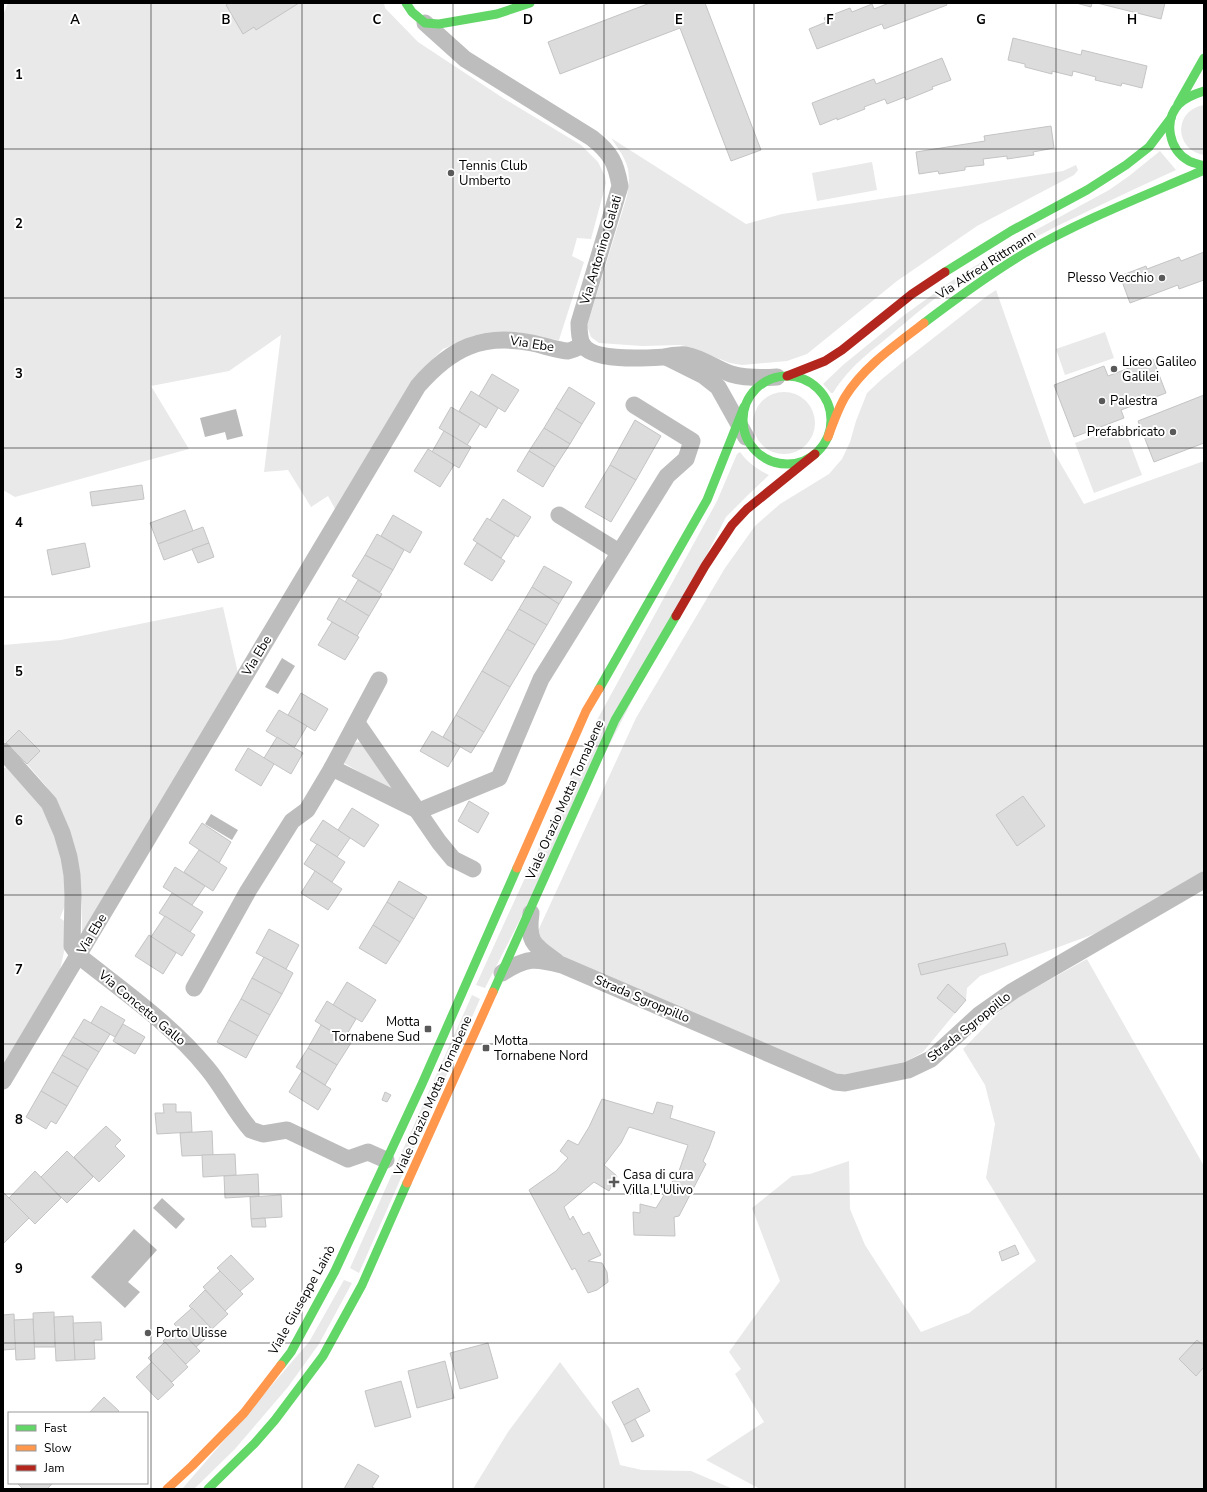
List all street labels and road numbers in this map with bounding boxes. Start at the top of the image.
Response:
street label: Via Antonino Galati [575,193,626,308]
street label: Via Alfred Rittmann [932,226,1039,305]
street label: Via Ebe [508,331,555,356]
street label: Via Ebe [237,632,276,680]
street label: Viale Orazio Motta Tornabene [521,717,608,884]
street label: Via Ebe [72,910,111,958]
street label: Via Concetto Gallo [94,966,189,1050]
street label: Strada Sgroppillo [591,971,693,1027]
street label: Strada Sgroppillo [924,988,1014,1066]
street label: Viale Orazio Motta Tornabene [389,1013,476,1180]
street label: Viale Giuseppe Lainò [264,1242,340,1359]

